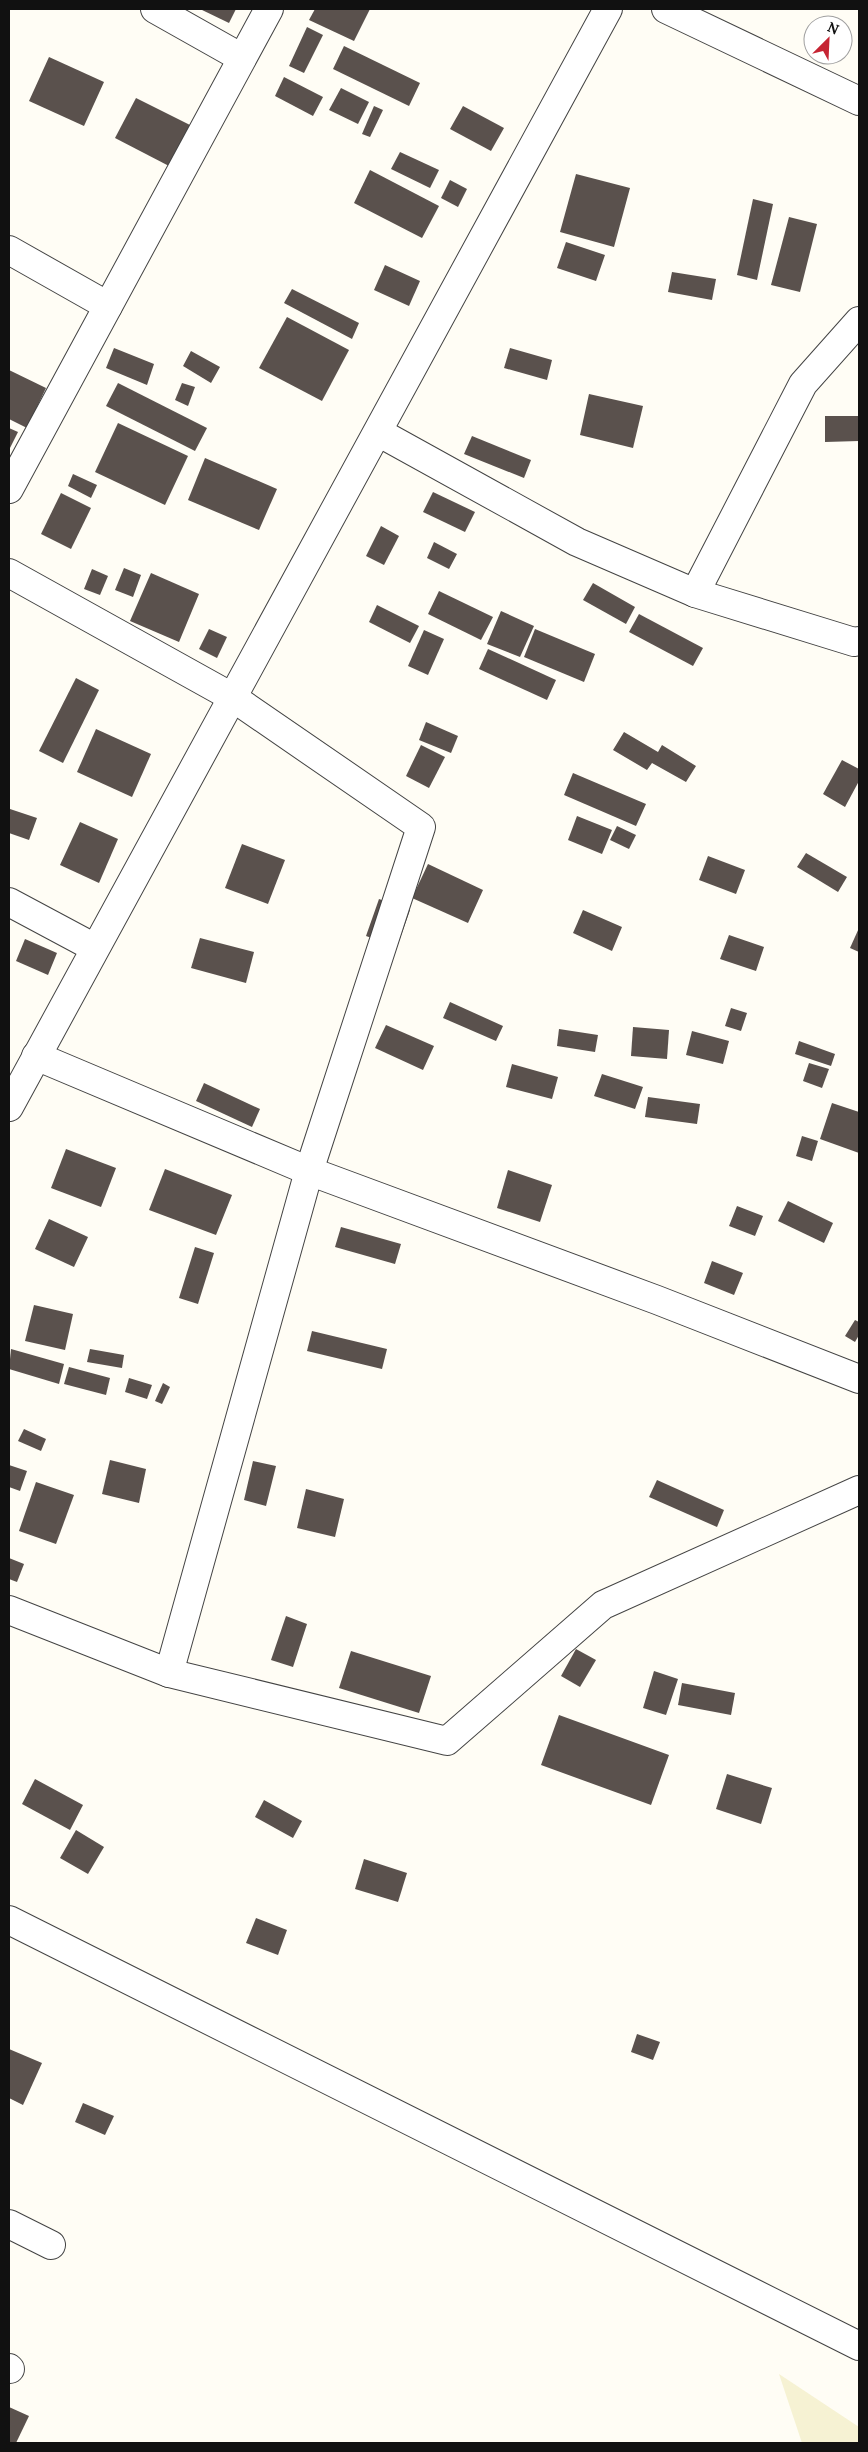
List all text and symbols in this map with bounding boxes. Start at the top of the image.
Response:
north arrow [803,15,853,65]
text: N [825,18,842,39]

